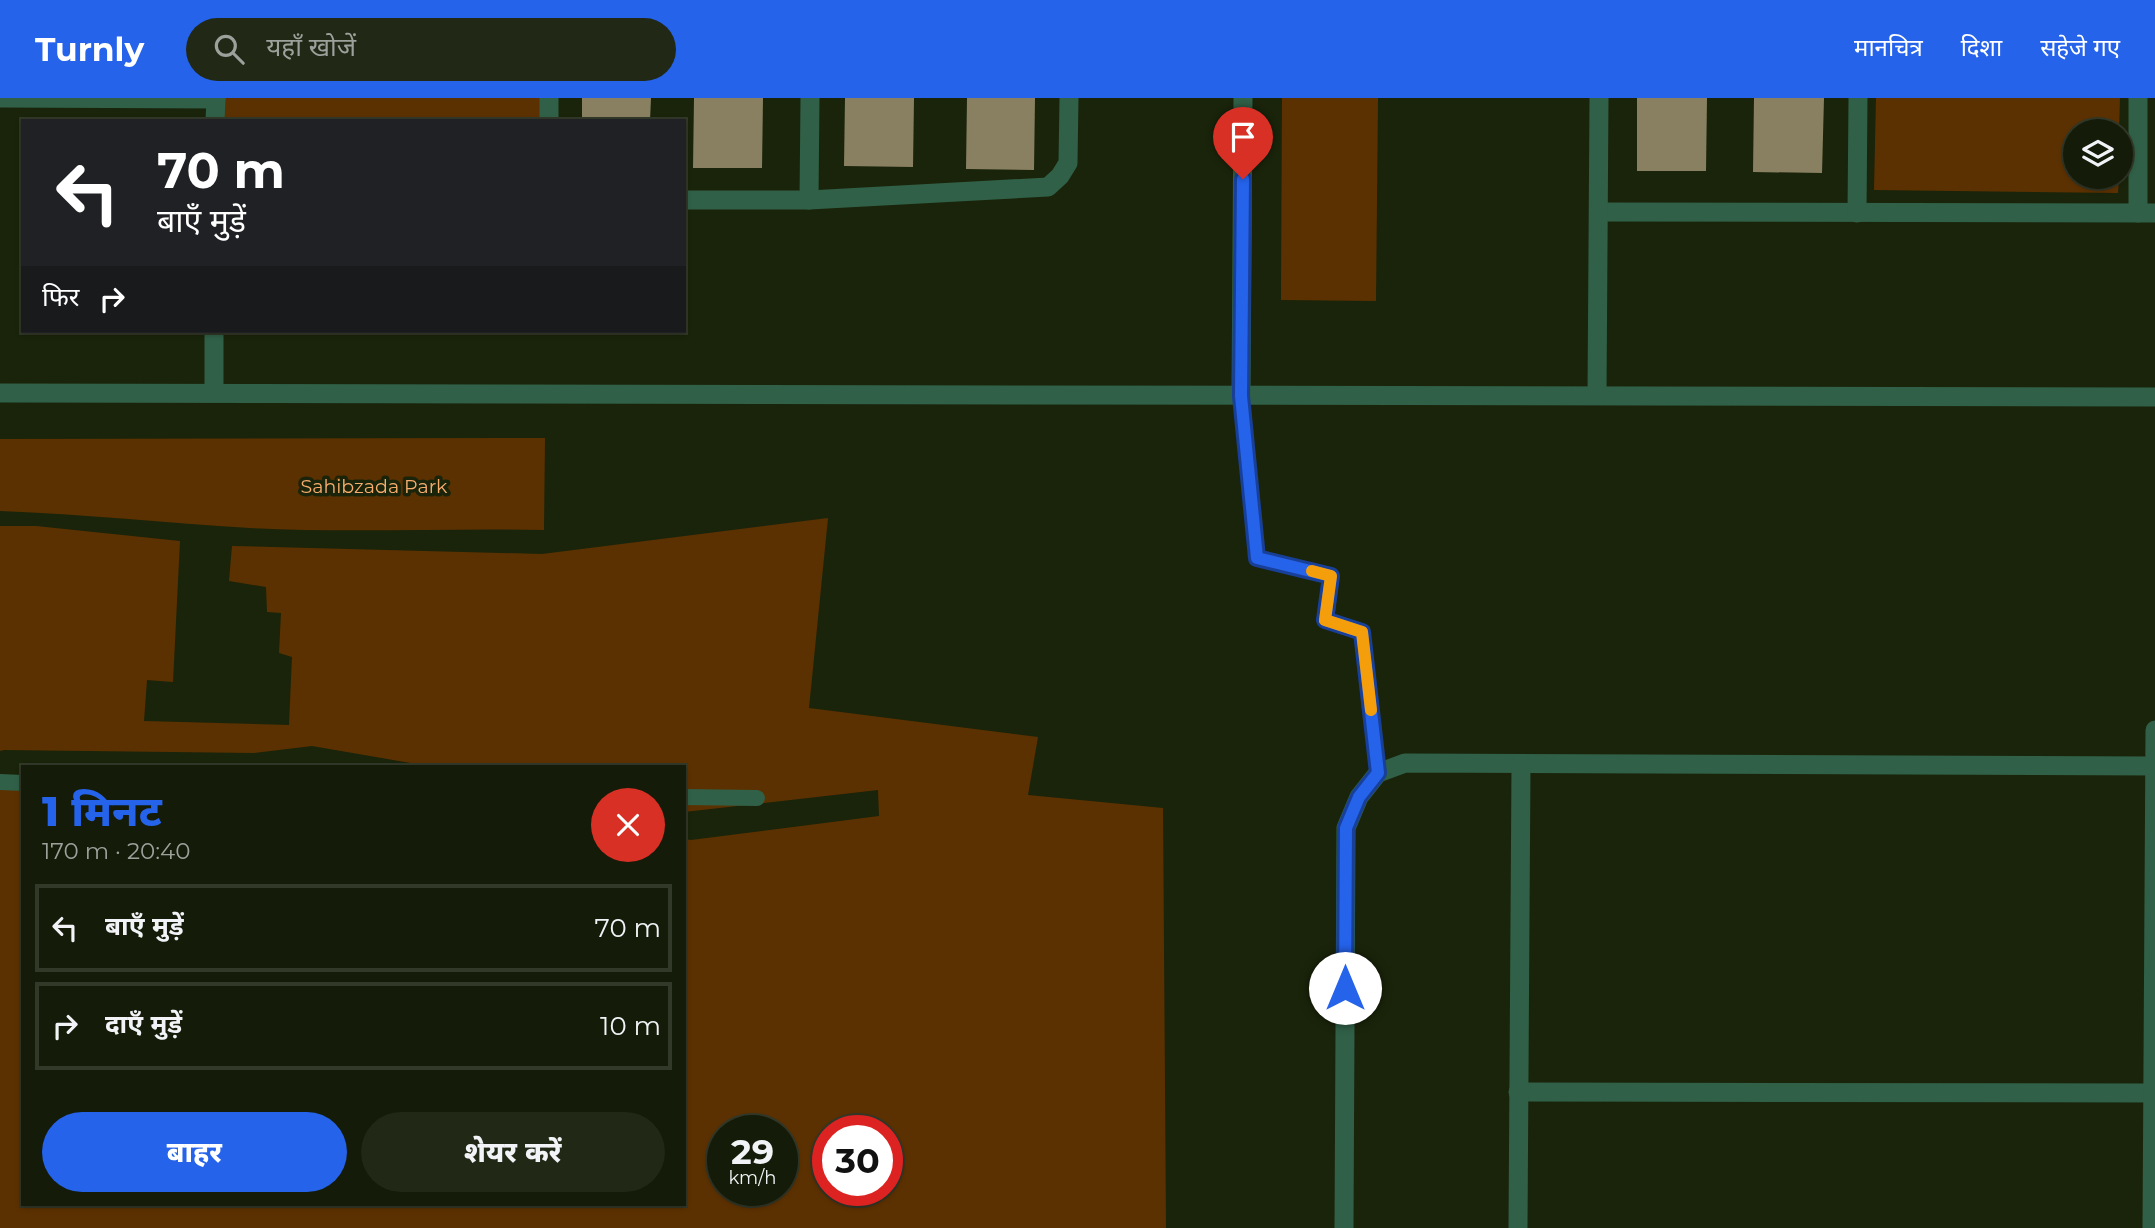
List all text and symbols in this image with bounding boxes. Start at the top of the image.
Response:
search box [186,18,676,81]
text: Turnly [35,29,144,69]
icon: search [210,30,248,68]
text: यहाँ खोजें [266,31,356,63]
text: मानचित्र [1854,33,1923,62]
text: दिशा [1961,33,2002,62]
text: सहेजे गए [2040,33,2120,62]
pin [1213,107,1273,179]
icon: arrive [1224,118,1262,156]
map controls [2063,119,2133,189]
button: layers [2063,119,2133,189]
text: 70 m [157,141,285,200]
icon: left [42,147,133,238]
text: बाएँ मुड़ें [157,201,246,240]
icon: right [93,280,131,318]
text: फिर [42,281,79,313]
park label: Sahibzada Park [301,475,448,498]
text: 1 मिनट [42,785,162,837]
button: close [591,788,665,862]
text: 170 m · 20:40 [42,837,190,865]
icon: left [46,909,84,947]
text: बाएँ मुड़ें [105,910,184,942]
text: 70 m [595,912,661,944]
position arrow [1308,951,1382,1025]
icon: right [46,1007,84,1045]
text: दाएँ मुड़ें [105,1008,182,1040]
text: 10 m [600,1010,661,1042]
button: बाहर [42,1112,347,1192]
button: शेयर करें [361,1112,665,1192]
speed limit sign: 30 [812,1115,903,1206]
text: 29 [731,1130,774,1173]
text: km/h [728,1167,777,1189]

